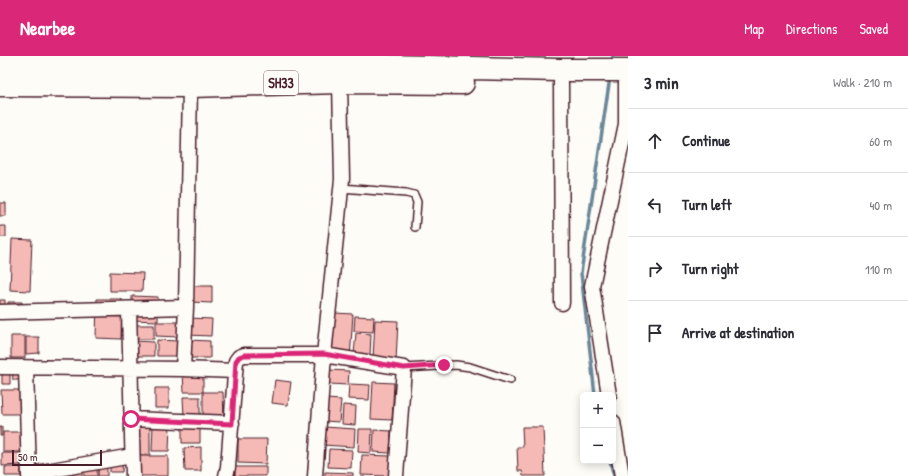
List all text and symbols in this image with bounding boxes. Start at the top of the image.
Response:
text: Nearbee [20,15,75,41]
text: Map [744,19,764,38]
text: Directions [786,19,837,38]
text: Saved [859,19,888,38]
road number: SH33 [264,71,298,95]
text: 3 min [644,71,679,94]
text: Walk · 210 m [833,73,892,91]
icon: ahead [644,130,666,152]
text: Continue [682,130,730,151]
text: 60 m [869,132,892,150]
icon: left [644,194,666,216]
text: Turn left [682,194,732,215]
text: 40 m [869,196,892,214]
icon: right [644,258,666,280]
text: Turn right [682,258,738,279]
text: 110 m [865,260,892,278]
icon: arrive [644,322,666,344]
text: Arrive at destination [682,322,794,343]
route end [435,356,453,374]
map controls [580,392,616,464]
button: + [580,392,616,428]
route start [122,410,140,428]
button: − [580,428,616,464]
scale bar [12,448,102,467]
text: 50 m [18,450,38,464]

